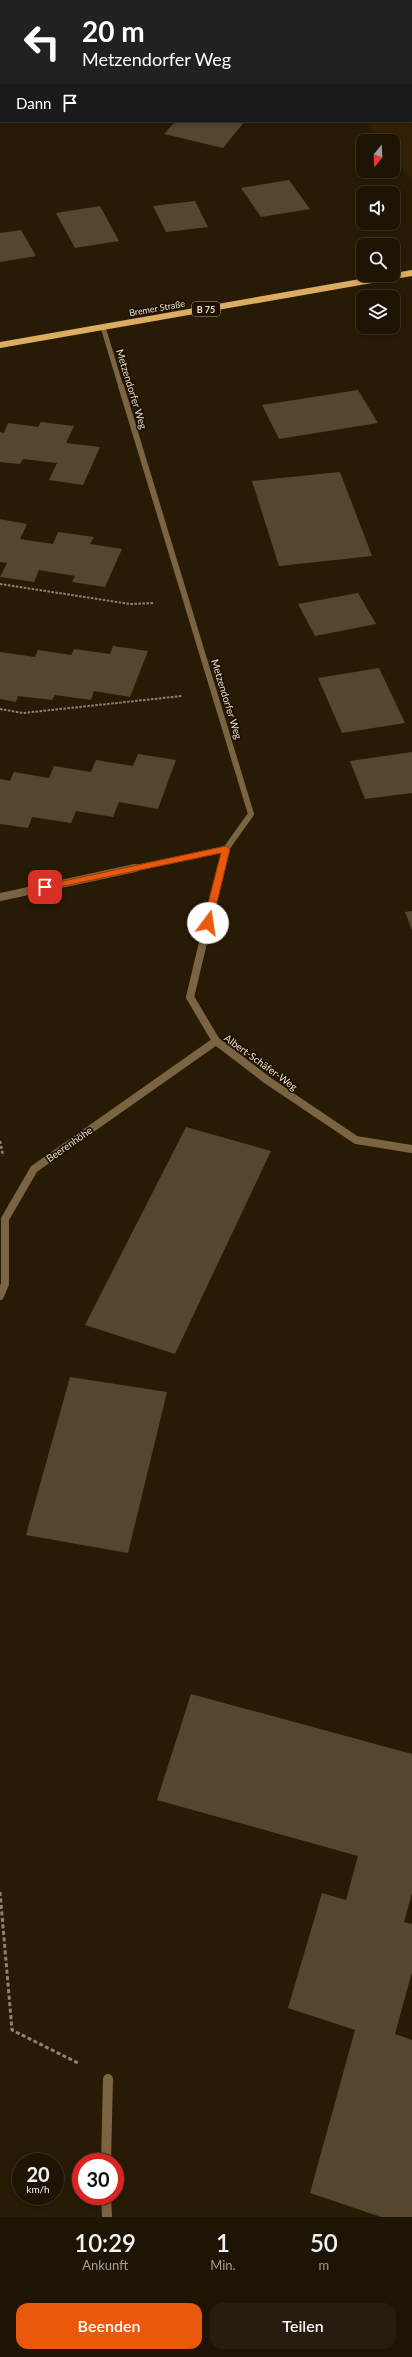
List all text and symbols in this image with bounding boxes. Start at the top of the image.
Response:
text: 20 m [82,14,145,48]
icon: left [16,16,68,68]
text: Metzendorfer Weg [82,48,231,70]
icon: arrive [59,92,81,114]
text: Dann [16,94,51,112]
north arrow [356,134,400,178]
map controls [356,134,400,334]
button: sound [356,186,400,230]
button: search [356,238,400,282]
button: layers [356,290,400,334]
street label: Bremer Straße [128,298,186,318]
road number: B 75 [192,302,220,316]
street label: Metzendorfer Weg [114,348,150,430]
street label: Metzendorfer Weg [209,658,245,740]
pin [28,870,62,904]
icon: arrive [34,876,56,898]
position arrow [187,902,229,944]
street label: Albert-Schäfer-Weg [222,1031,300,1093]
street label: Beerenhöhe [44,1124,94,1164]
speed limit sign: 30 [72,2153,124,2205]
text: 20 [26,2162,50,2186]
text: km/h [26,2183,50,2195]
text: 10:29 [74,2228,136,2257]
text: 1 [216,2228,230,2257]
text: 50 [310,2228,338,2257]
text: Ankunft [82,2257,128,2273]
text: Min. [210,2257,236,2273]
text: m [318,2257,329,2273]
button: Beenden [16,2303,202,2349]
button: Teilen [210,2303,396,2349]

